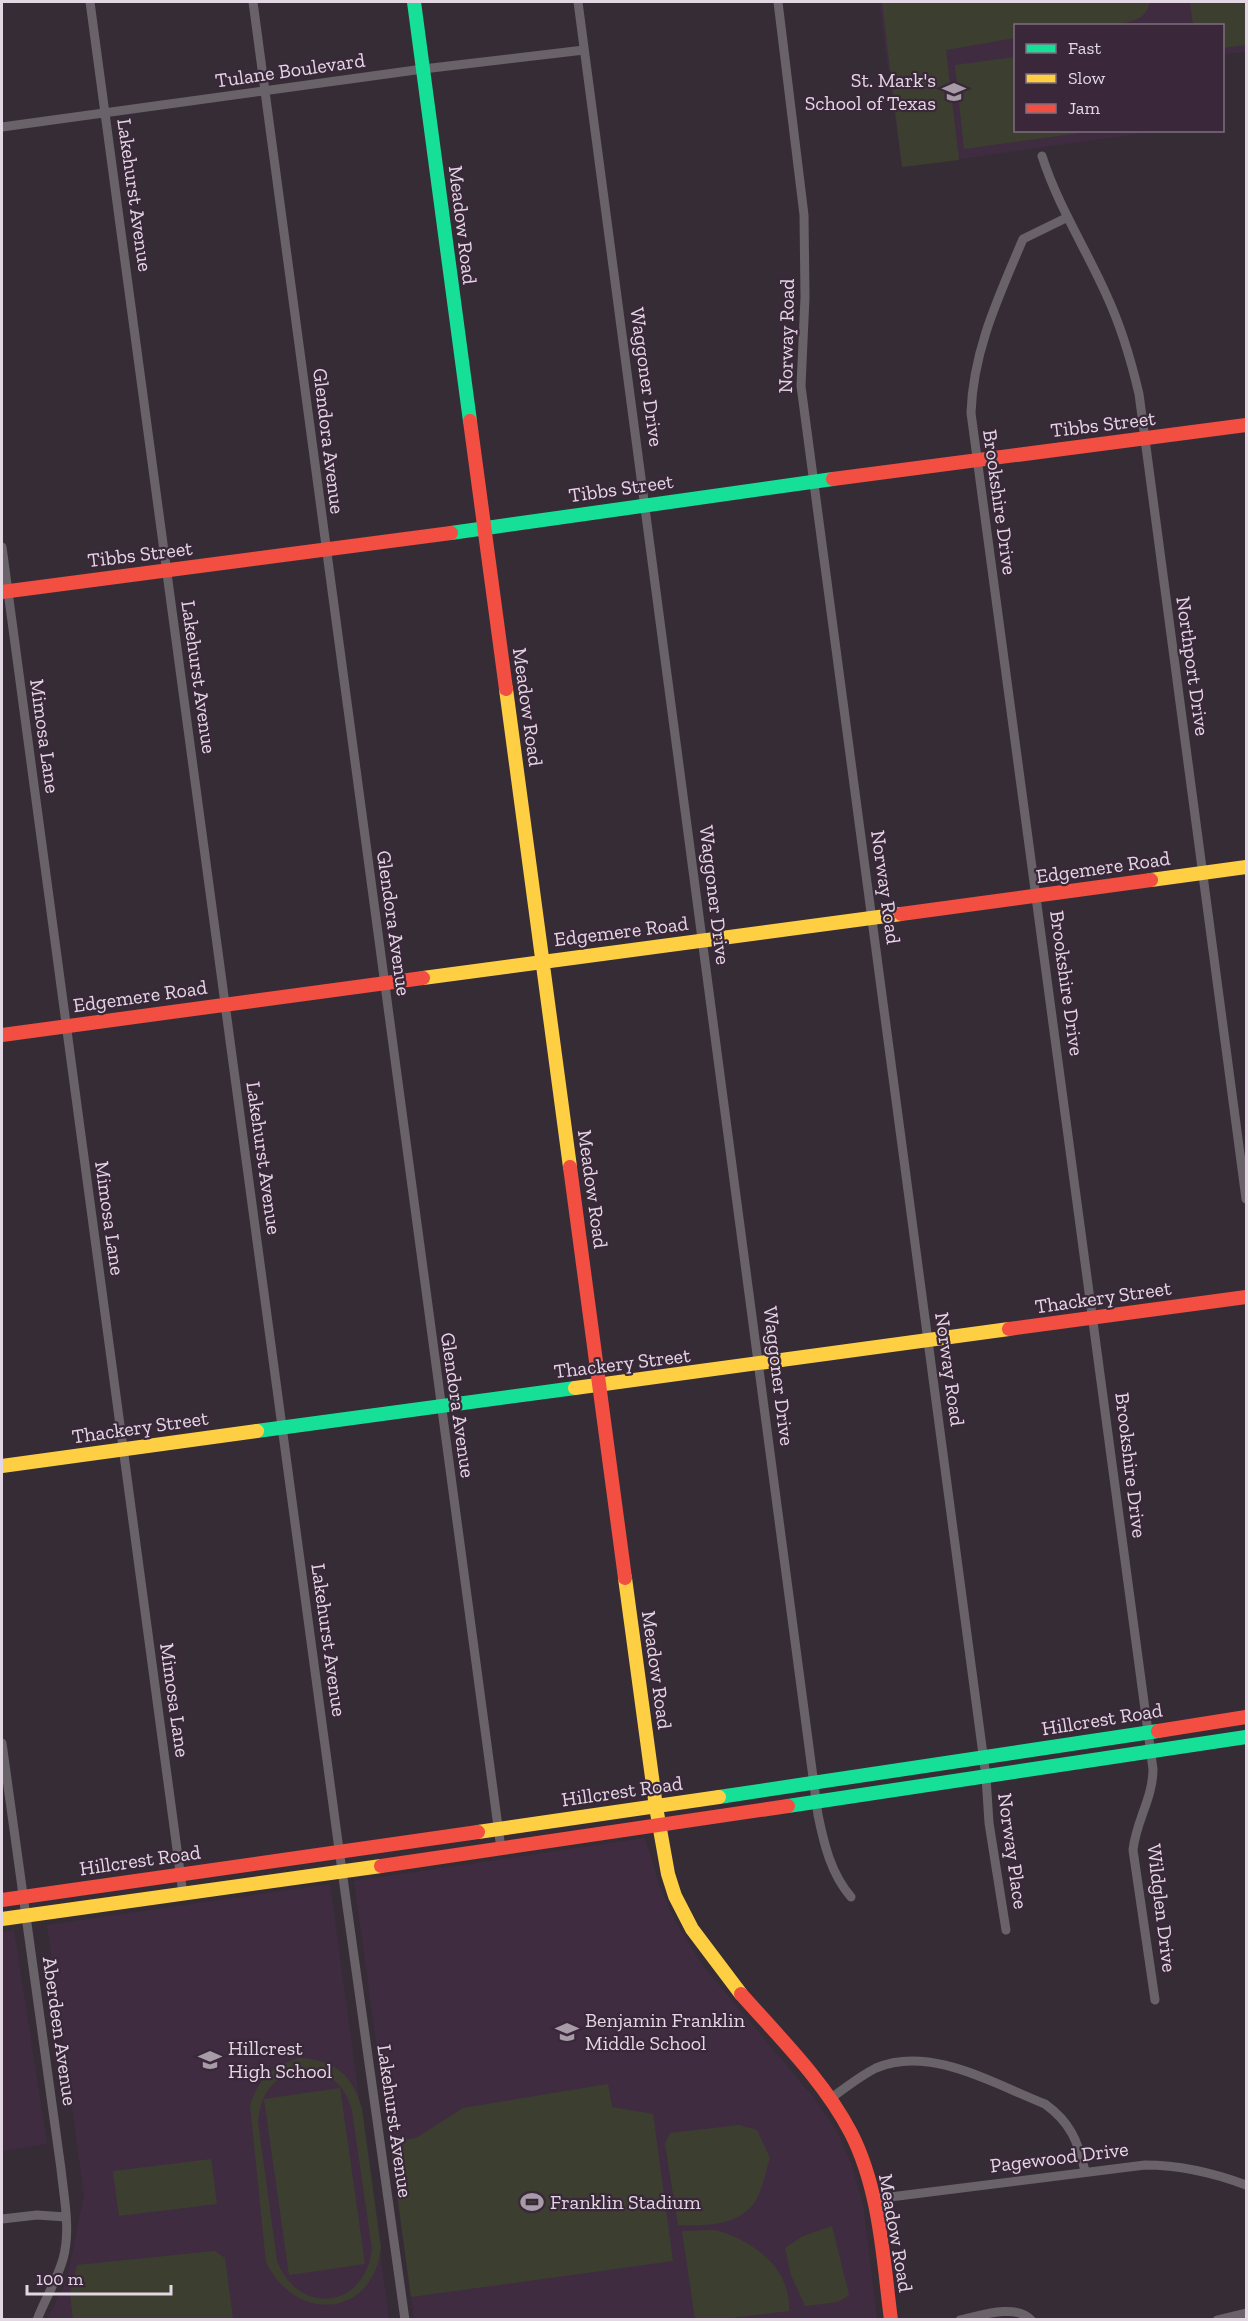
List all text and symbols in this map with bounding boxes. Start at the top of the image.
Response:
legend [1014,24,1224,132]
text: Fast [1068,37,1101,59]
street label: Tulane Boulevard [213,48,367,92]
text: Slow [1068,67,1105,89]
place label: St. Mark's School of Texas [805,68,936,115]
school or university icon: St. Mark's School of Texas [941,79,967,105]
text: Jam [1068,97,1100,119]
street label: Lakehurst Avenue [112,117,158,273]
street label: Meadow Road [444,164,482,286]
street label: Norway Road [773,278,799,394]
street label: Waggoner Drive [625,306,669,448]
street label: Glendora Avenue [308,367,350,515]
street label: Tibbs Street [1049,406,1157,442]
street label: Brookshire Drive [978,428,1022,576]
street label: Tibbs Street [567,469,675,507]
street label: Tibbs Street [86,536,194,572]
street label: Northport Drive [1171,595,1215,737]
street label: Lakehurst Avenue [176,599,222,755]
street label: Meadow Road [508,646,548,768]
street label: Mimosa Lane [25,677,65,795]
street label: Waggoner Drive [695,824,735,966]
street label: Norway Road [866,828,906,946]
street label: Edgemere Road [1034,846,1172,888]
street label: Glendora Avenue [372,849,416,997]
street label: Brookshire Drive [1045,909,1089,1057]
street label: Edgemere Road [552,911,690,951]
street label: Edgemere Road [71,975,209,1017]
street label: Lakehurst Avenue [241,1080,287,1236]
street label: Meadow Road [573,1128,613,1250]
street label: Mimosa Lane [90,1159,130,1277]
street label: Thackery Street [1033,1275,1173,1318]
street label: Waggoner Drive [759,1305,799,1447]
street label: Norway Road [930,1310,970,1428]
street label: Glendora Avenue [436,1331,480,1479]
street label: Thackery Street [552,1343,692,1383]
street label: Brookshire Drive [1110,1391,1152,1539]
street label: Thackery Street [70,1405,210,1448]
street label: Lakehurst Avenue [306,1562,352,1718]
street label: Meadow Road [637,1609,677,1731]
street label: Mimosa Lane [155,1641,195,1759]
street label: Hillcrest Road [1040,1698,1164,1740]
street label: Hillcrest Road [560,1771,684,1811]
street label: Norway Place [993,1791,1033,1911]
street label: Hillcrest Road [78,1840,202,1880]
street label: Wildglen Drive [1142,1843,1182,1973]
street label: Aberdeen Avenue [38,1955,82,2107]
place label: Benjamin Franklin Middle School [585,2008,745,2055]
school or university icon: Benjamin Franklin Middle School [554,2019,580,2045]
place label: Hillcrest High School [228,2036,332,2083]
street label: Lakehurst Avenue [372,2043,418,2199]
school or university icon: Hillcrest High School [197,2047,223,2073]
street label: Pagewood Drive [988,2137,1130,2177]
street label: Meadow Road [874,2172,918,2294]
sports icon: Franklin Stadium [519,2189,545,2215]
place label: Franklin Stadium [550,2190,702,2214]
scale bar [27,2258,171,2296]
text: 100 m [36,2268,84,2290]

